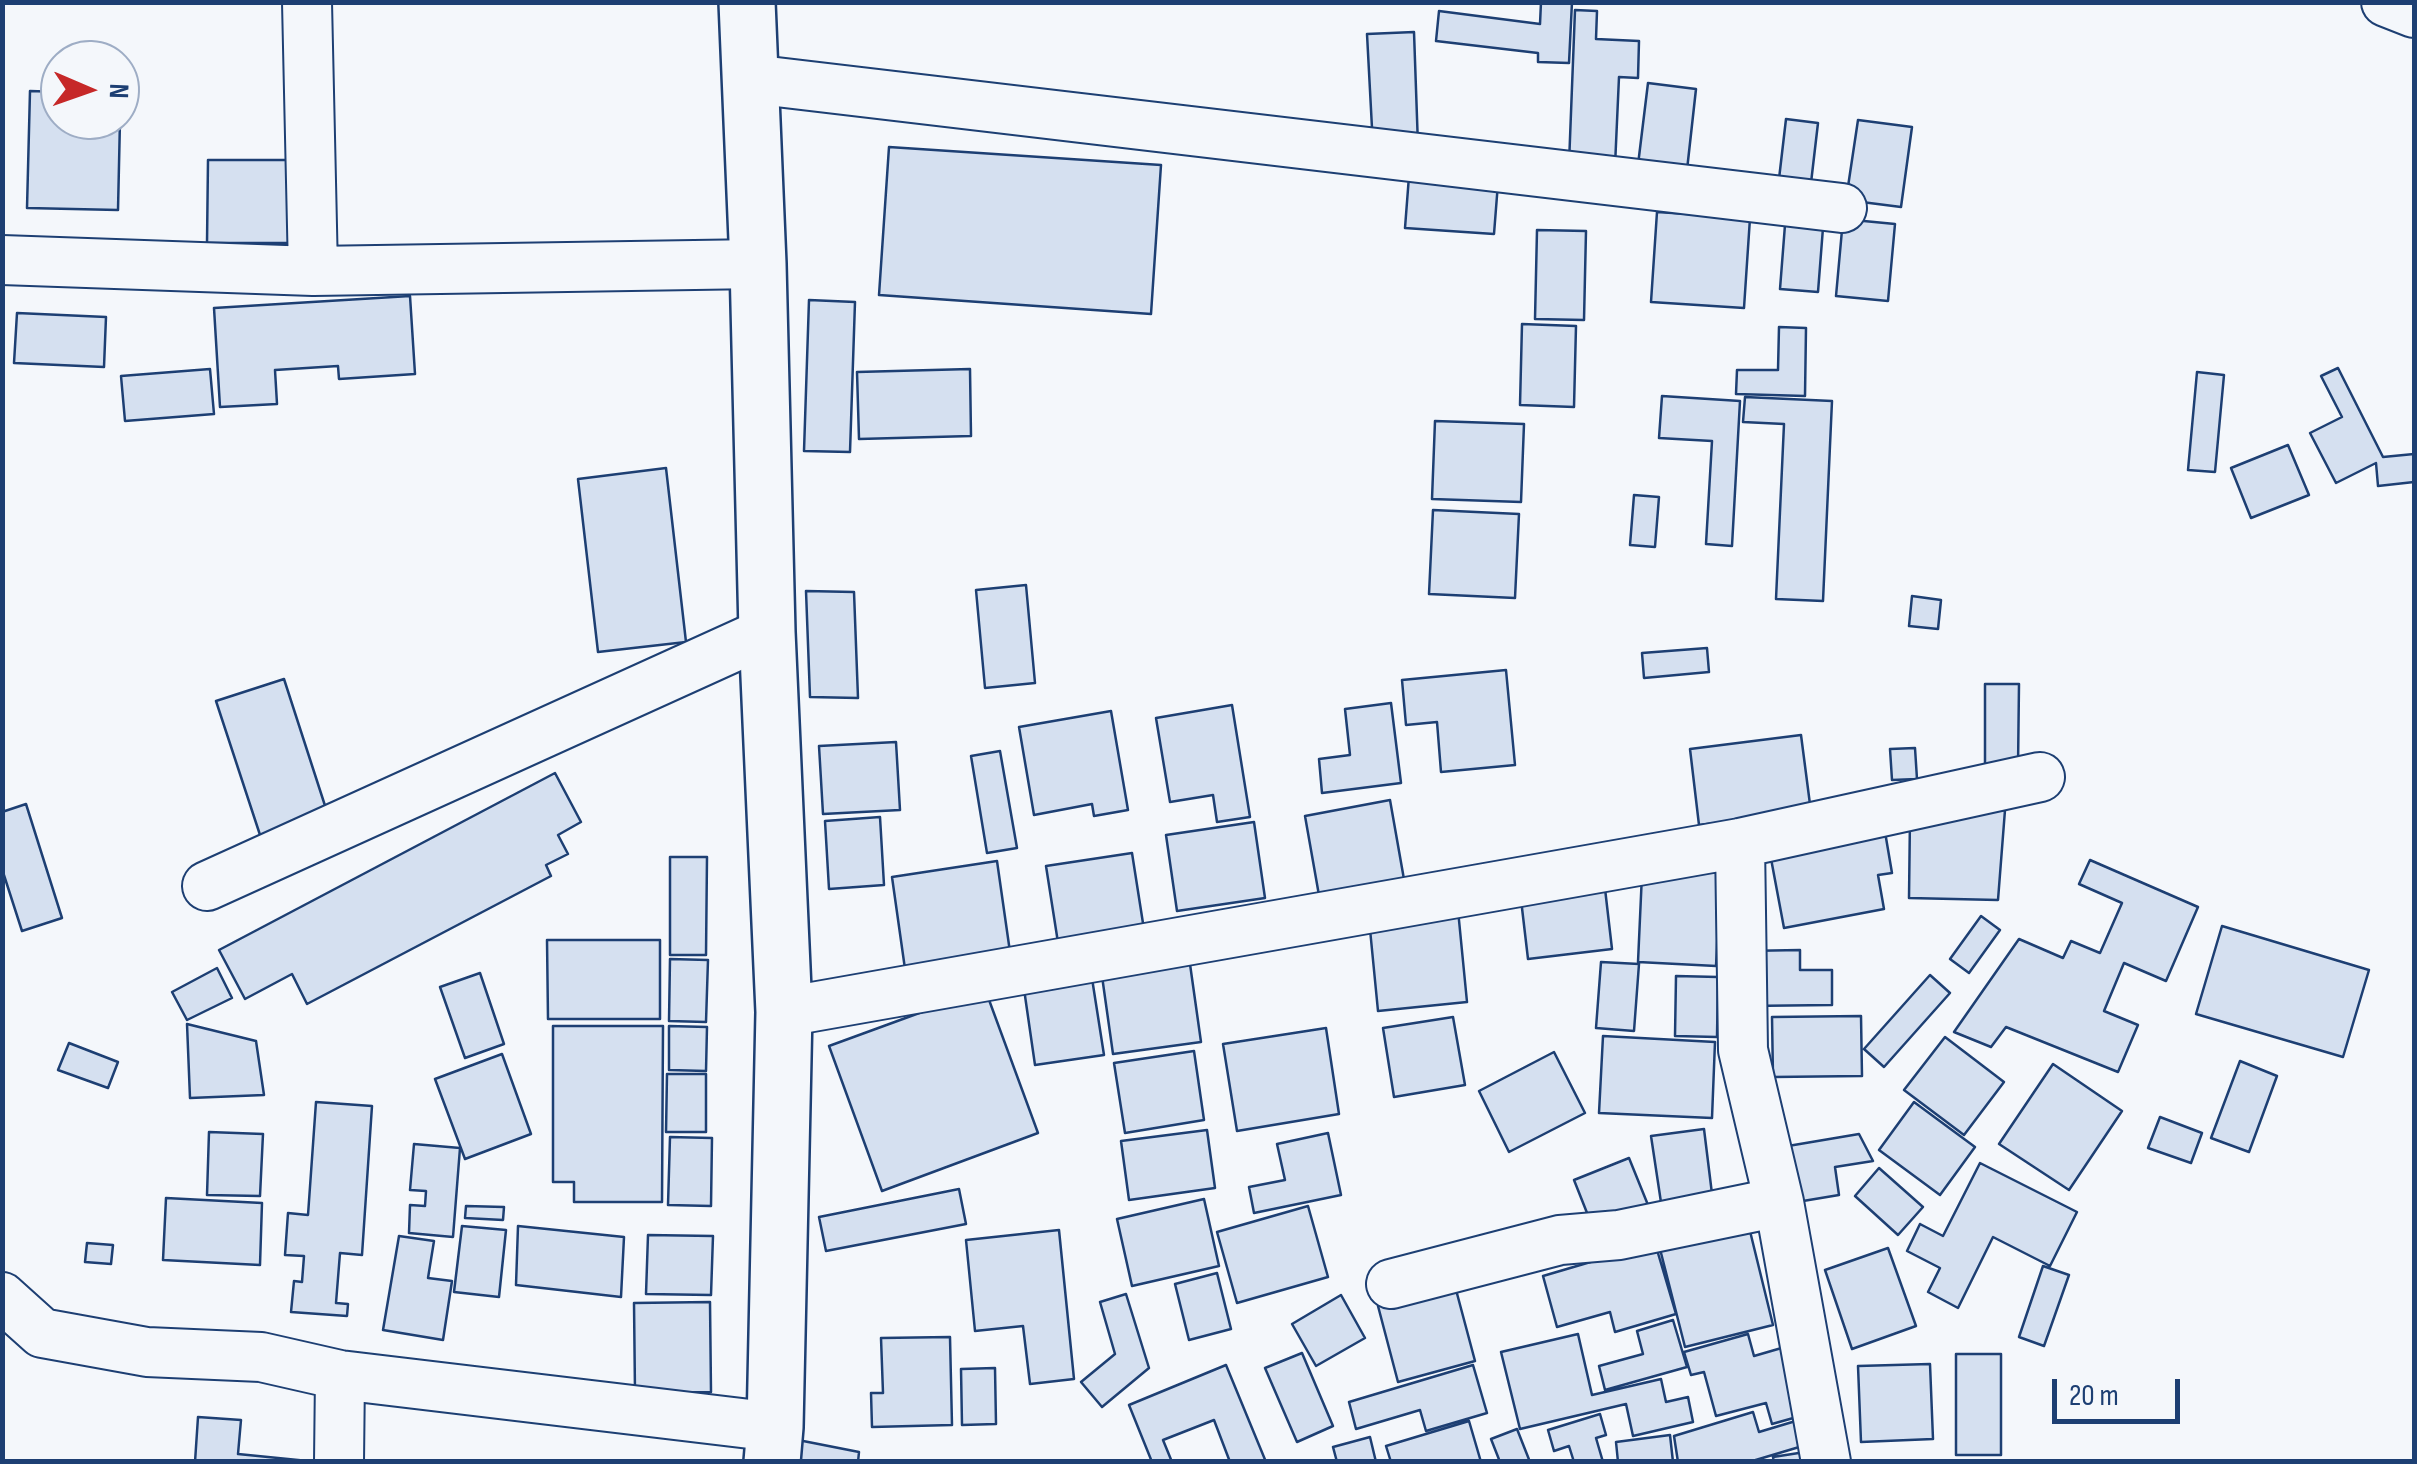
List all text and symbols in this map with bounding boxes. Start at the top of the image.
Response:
north arrow [40,40,140,140]
text: N [102,83,135,99]
scale bar [2057,1359,2184,1421]
text: 20 m [2069,1378,2119,1414]

